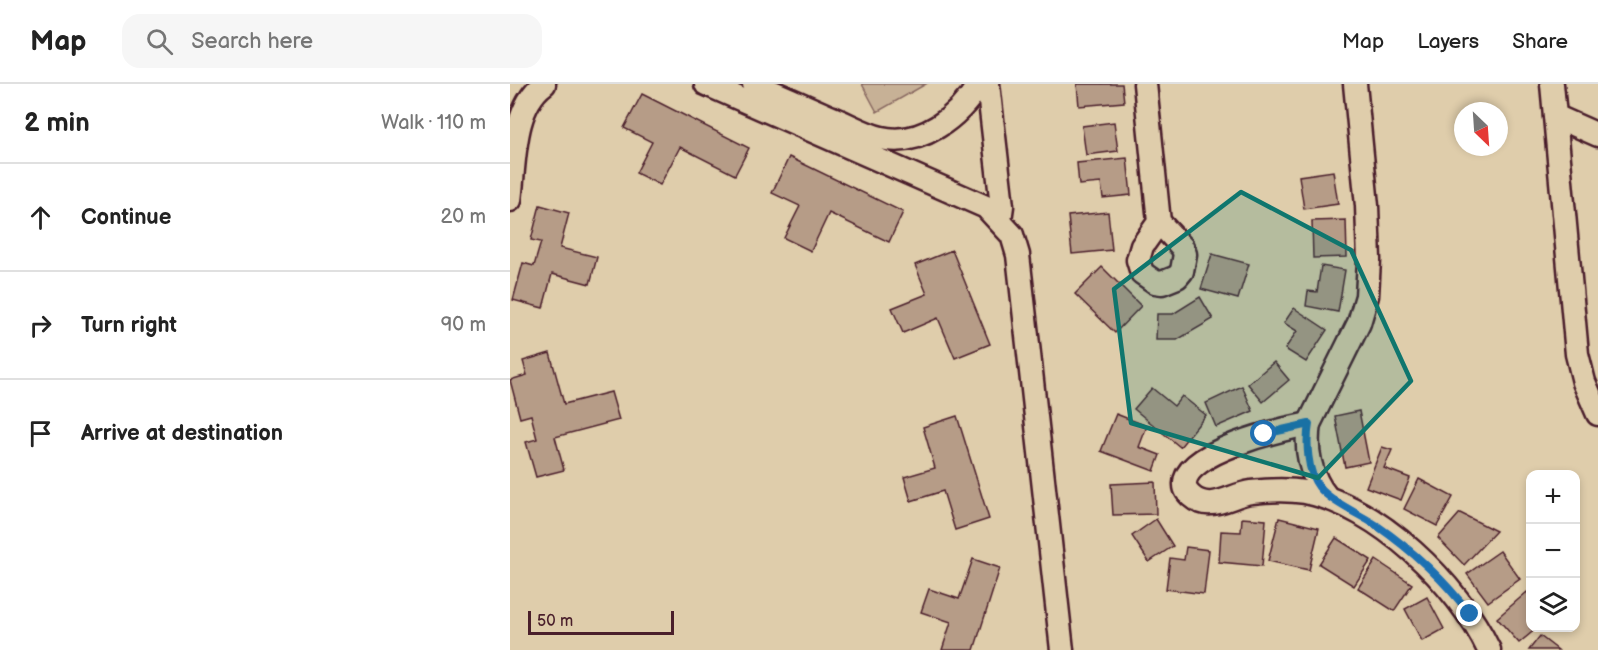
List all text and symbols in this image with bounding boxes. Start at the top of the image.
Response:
search box [122,14,542,68]
text: Map [30,25,86,58]
icon: search [143,25,176,58]
text: Search here [191,28,313,55]
text: Map [1342,29,1384,54]
text: Layers [1417,29,1479,54]
text: Share [1512,29,1568,54]
north arrow [1454,102,1508,156]
text: 2 min [24,108,90,139]
text: Walk · 110 m [381,111,486,135]
icon: ahead [24,201,57,234]
text: Continue [81,204,171,231]
text: 20 m [441,205,486,229]
icon: right [24,309,57,342]
text: Turn right [81,312,177,339]
text: 90 m [441,313,486,337]
icon: arrive [24,417,57,450]
text: Arrive at destination [81,420,283,447]
route start [1250,420,1276,446]
map controls [1526,470,1580,632]
button: + [1526,470,1580,524]
button: − [1526,524,1580,578]
button: layers [1526,578,1580,632]
route end [1456,600,1482,626]
scale bar [528,608,674,636]
text: 50 m [537,612,573,631]

